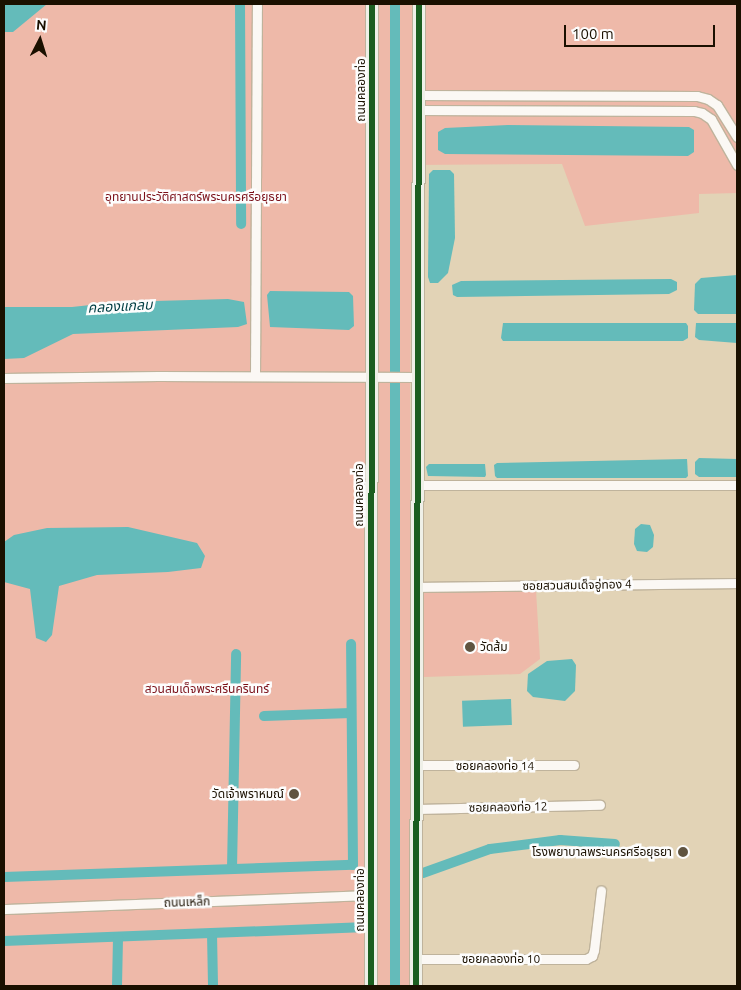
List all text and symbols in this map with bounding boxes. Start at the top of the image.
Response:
north arrow [15,15,65,65]
scale bar [566,15,717,47]
text: N [35,17,47,33]
text: 100 m [572,25,614,42]
street label: ถนนคลองท่อ [354,58,368,122]
park label: อุทยานประวัติศาสตร์พระนครศรีอยุธยา [105,190,287,204]
water label: คลองแกลบ [87,296,153,316]
street label: ถนนคลองท่อ [352,463,366,527]
street label: ซอยสวนสมเด็จอู่ทอง 4 [522,577,632,593]
place label: วัดส้ม [480,640,508,654]
marker: วัดส้ม [464,641,476,653]
park label: สวนสมเด็จพระศรีนครินทร์ [145,682,269,696]
street label: ซอยคลองท่อ 14 [456,759,534,773]
place label: วัดเจ้าพราหมณ์ [212,787,284,801]
marker: วัดเจ้าพราหมณ์ [288,788,300,800]
street label: ซอยคลองท่อ 12 [469,799,547,815]
place label: โรงพยาบาลพระนครศรีอยุธยา [532,845,672,859]
marker: โรงพยาบาลพระนครศรีอยุธยา [676,845,690,859]
street label: ถนนคลองท่อ [353,868,367,932]
street label: ถนนเหล็ก [163,894,211,910]
street label: ซอยคลองท่อ 10 [462,952,540,966]

